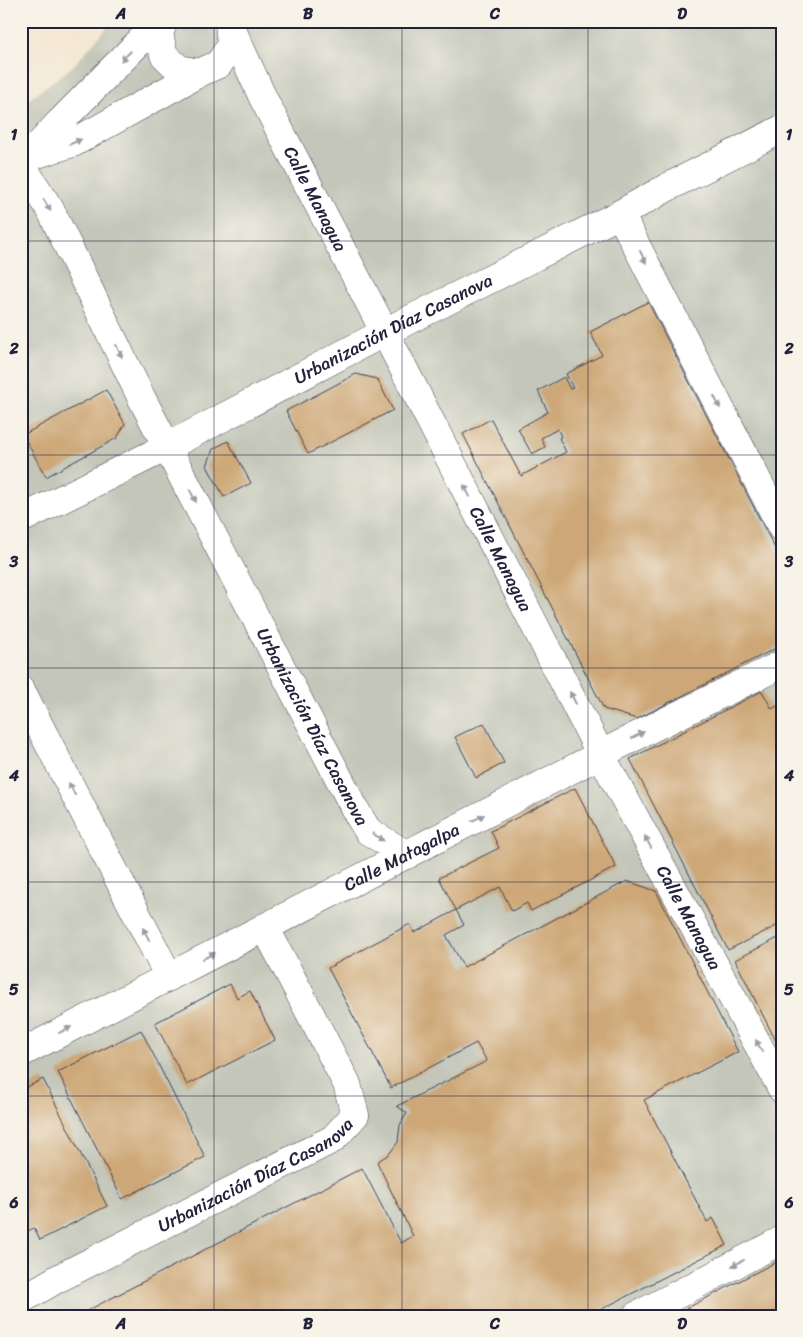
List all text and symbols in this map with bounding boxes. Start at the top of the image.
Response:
text: A [115,0,126,28]
text: B [303,0,314,28]
text: C [489,0,501,28]
text: D [677,0,687,28]
one-way arrow [120,49,132,61]
text: 1 [11,120,18,149]
text: 1 [786,120,793,149]
one-way arrow [67,138,82,146]
street label: Calle Managua [275,140,356,258]
one-way arrow [43,199,52,212]
one-way arrow [639,250,647,265]
street label: Urbanización Díaz Casanova [288,264,498,393]
text: 2 [8,334,19,363]
text: 2 [783,334,794,363]
one-way arrow [115,344,123,358]
one-way arrow [713,395,721,409]
one-way arrow [463,484,471,498]
one-way arrow [189,489,197,503]
street label: Calle Managua [460,500,541,618]
text: 3 [9,547,19,576]
text: 3 [784,547,794,576]
street label: Urbanización Díaz Casanova [247,622,377,832]
one-way arrow [569,691,577,705]
one-way arrow [631,731,645,739]
text: 4 [8,761,19,790]
text: 4 [783,761,794,790]
one-way arrow [68,782,76,796]
street label: Calle Matagalpa [338,814,465,900]
one-way arrow [471,814,485,822]
one-way arrow [372,832,385,842]
one-way arrow [644,835,652,849]
street label: Calle Managua [647,859,731,976]
one-way arrow [142,927,150,941]
one-way arrow [202,952,216,960]
text: 5 [9,975,19,1004]
text: 5 [784,975,794,1004]
one-way arrow [57,1026,72,1034]
one-way arrow [754,1040,763,1053]
street label: Urbanización Díaz Casanova [152,1110,362,1242]
text: 6 [8,1188,19,1217]
text: 6 [783,1188,794,1217]
one-way arrow [731,1259,746,1267]
text: A [115,1309,126,1337]
text: B [303,1309,314,1337]
text: C [489,1309,501,1337]
text: D [677,1309,687,1337]

